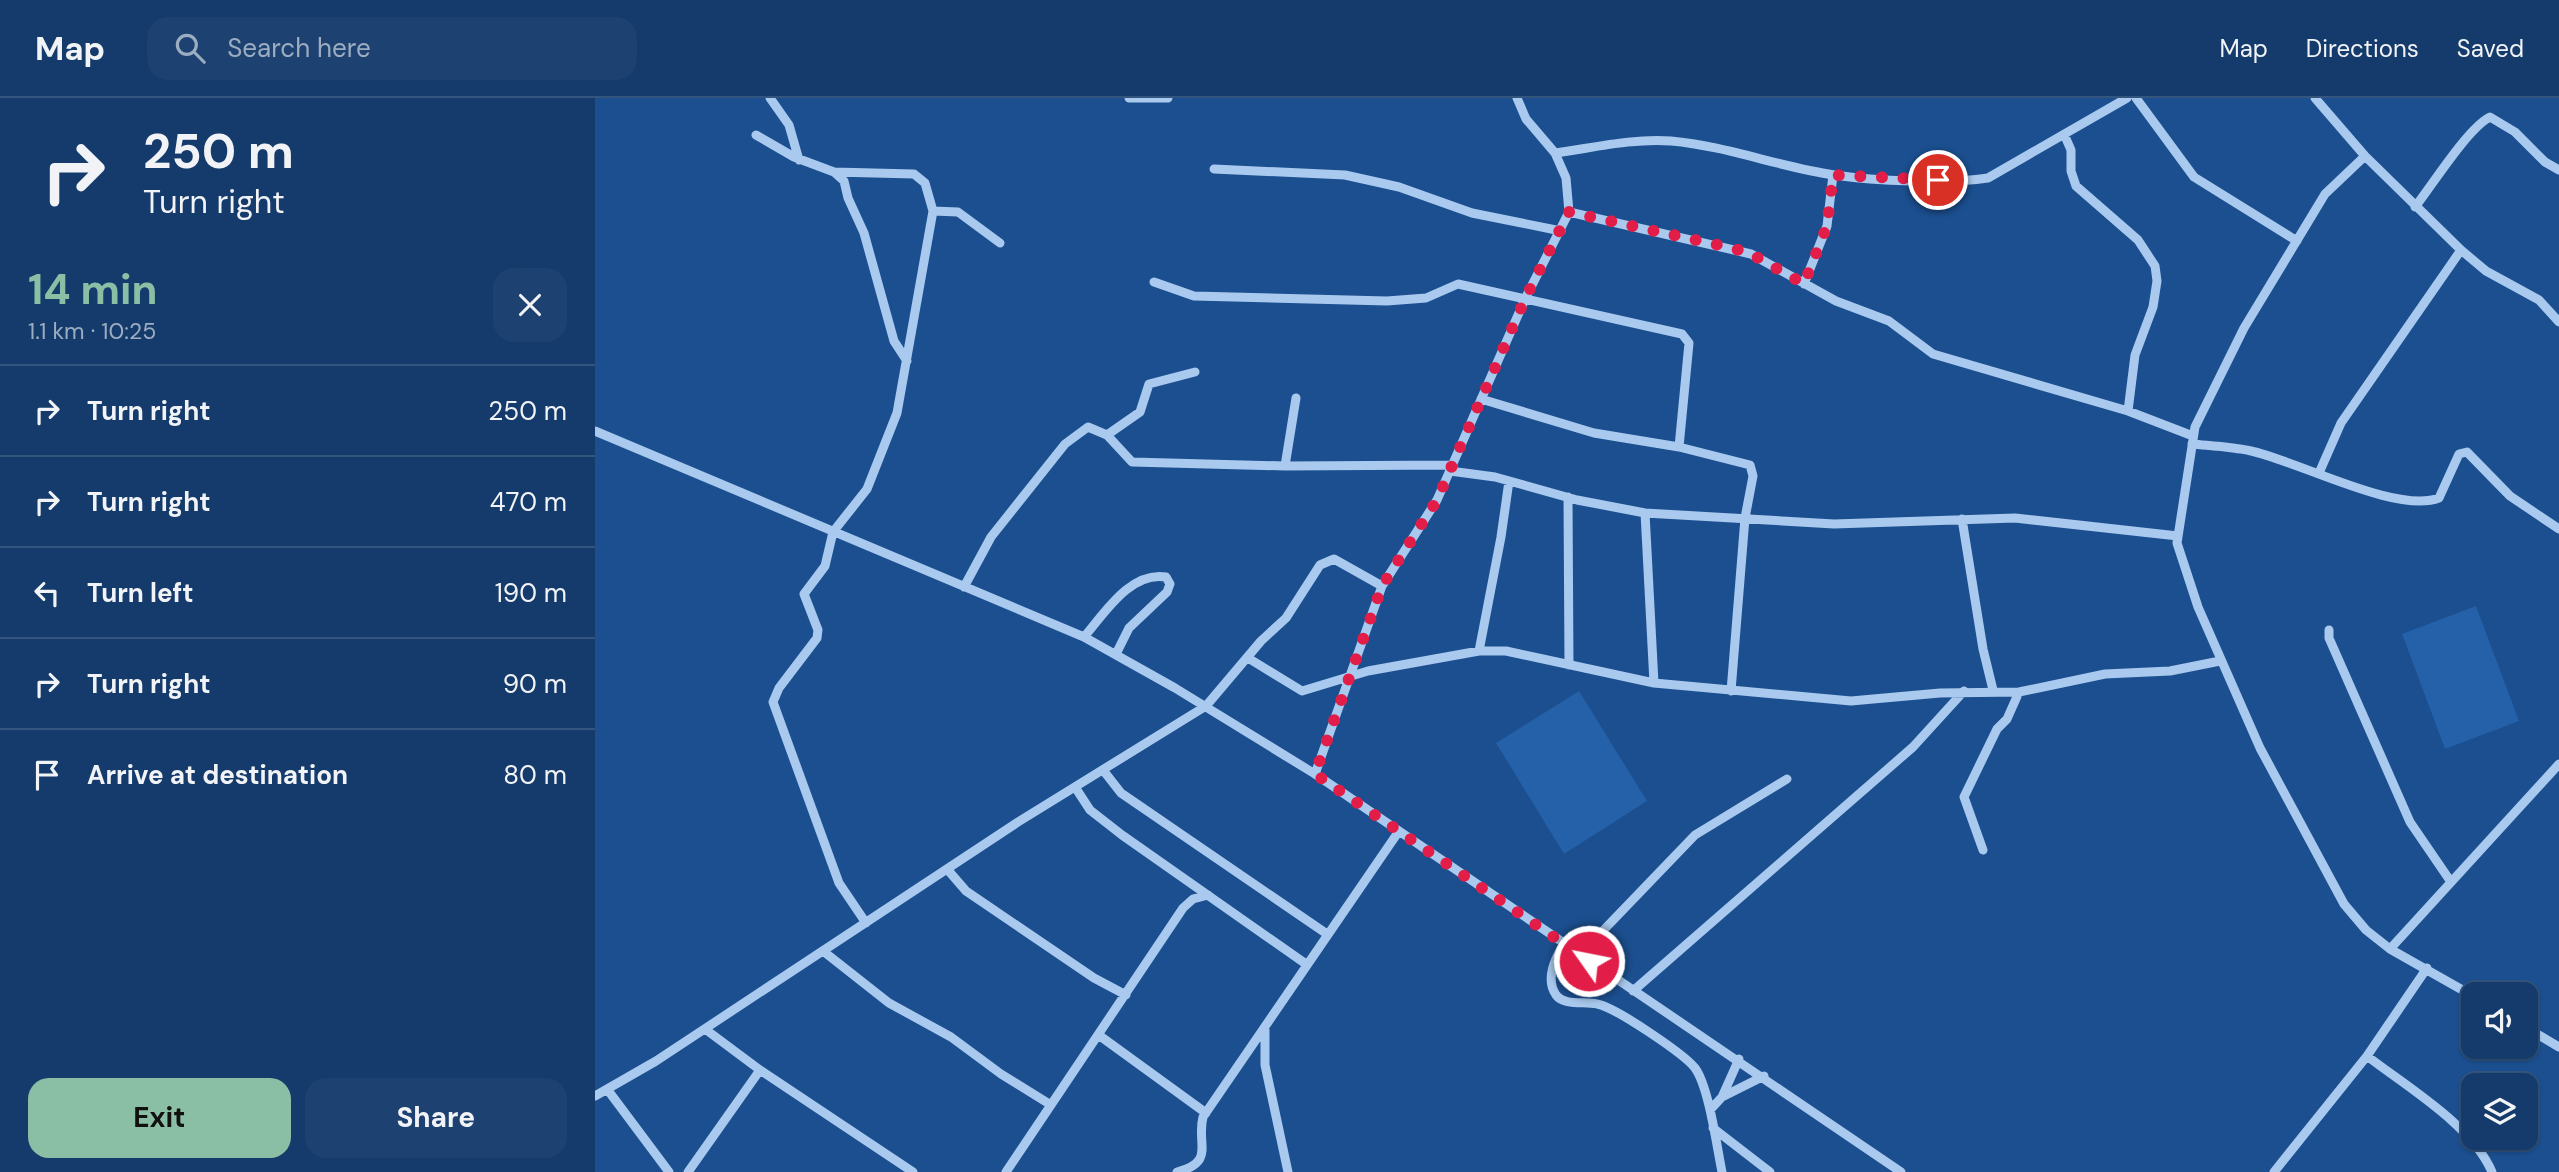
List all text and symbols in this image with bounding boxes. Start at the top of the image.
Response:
search box [147,17,637,80]
text: Map [35,27,105,70]
icon: search [171,29,209,67]
text: Search here [227,31,371,65]
text: Map [2220,33,2268,64]
text: Directions [2306,33,2419,64]
text: Saved [2457,33,2524,64]
text: 250 m [143,119,294,183]
icon: right [28,126,119,217]
pin [1908,150,1968,210]
icon: arrive [1919,161,1957,199]
text: Turn right [143,181,285,223]
text: 14 min [28,262,157,317]
button: close [493,268,567,342]
text: 1.1 km · 10:25 [28,316,156,346]
icon: right [28,392,66,430]
text: Turn right [87,394,211,428]
text: 250 m [488,394,567,428]
icon: right [28,483,66,521]
text: Turn right [87,485,211,519]
text: 470 m [490,485,567,519]
icon: left [28,574,66,612]
text: Turn left [87,576,194,610]
text: 190 m [495,576,567,610]
icon: right [28,665,66,703]
text: Turn right [87,667,211,701]
text: 90 m [503,667,567,701]
icon: arrive [28,756,66,794]
text: Arrive at destination [87,758,348,792]
text: 80 m [503,758,567,792]
position arrow [1552,924,1626,998]
map controls [2461,982,2538,1150]
button: sound [2461,982,2538,1059]
button: layers [2461,1073,2538,1150]
button: Exit [28,1078,291,1158]
button: Share [305,1078,567,1158]

